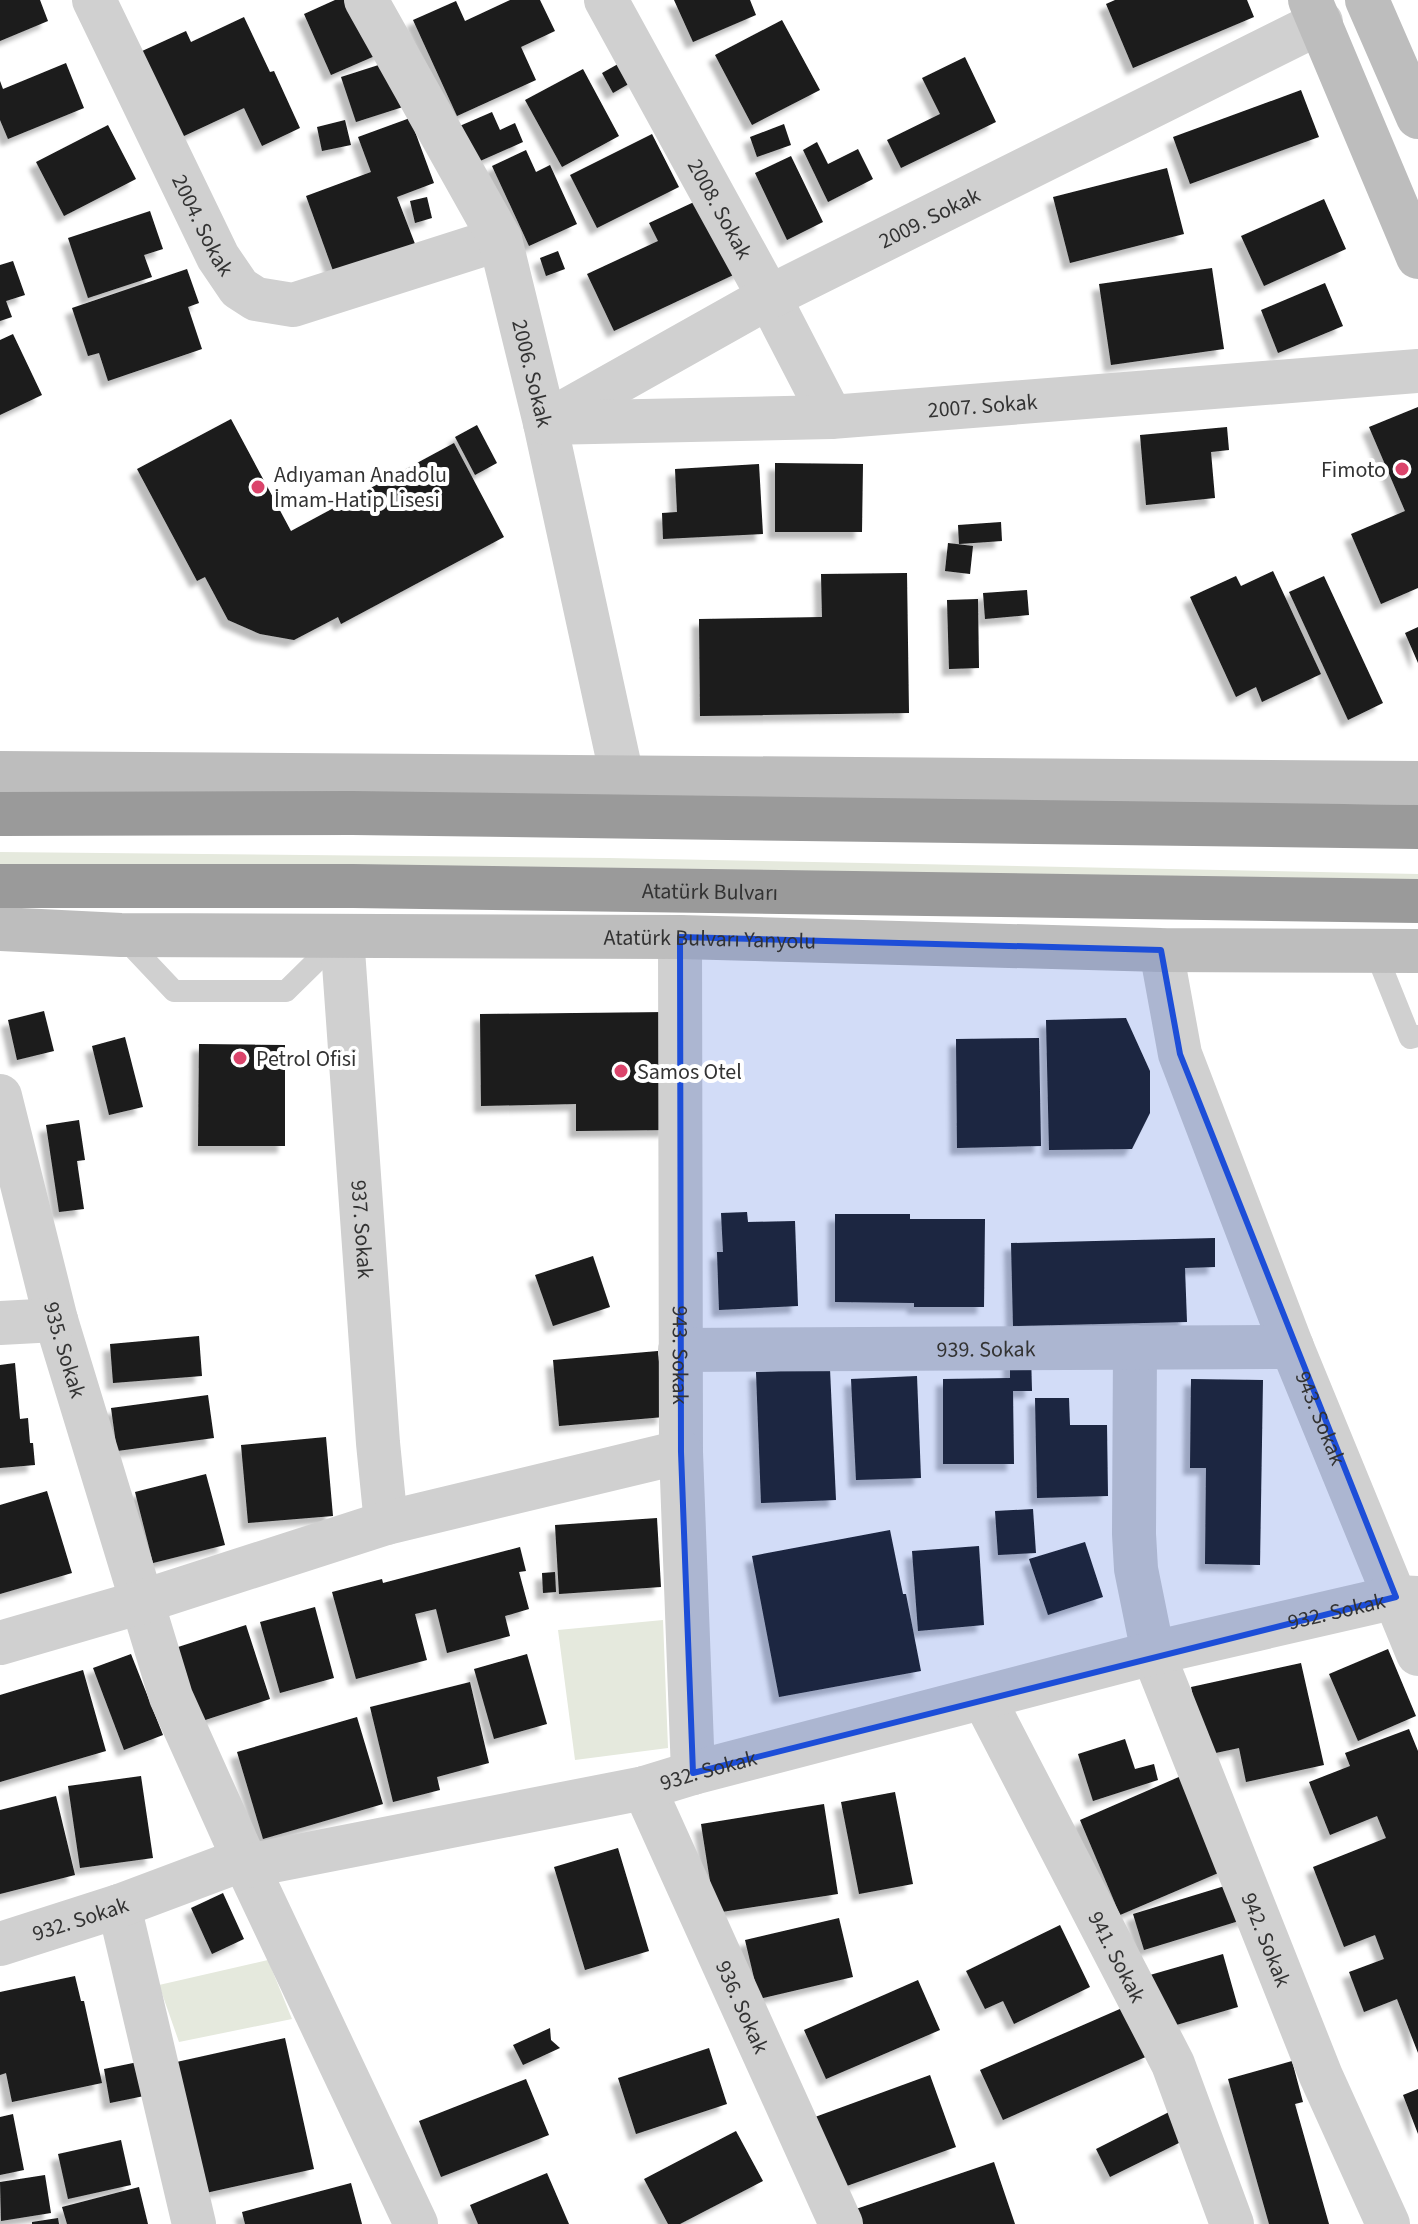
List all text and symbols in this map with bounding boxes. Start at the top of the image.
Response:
street label: 2008. Sokak [679,153,760,265]
street label: 2004. Sokak [163,169,241,283]
street label: 2009. Sokak [873,179,986,257]
street label: 2006. Sokak [503,316,560,431]
street label: 2007. Sokak [926,386,1039,426]
place label: Fimoto [1321,454,1386,486]
place label: Adıyaman Anadolu İmam-Hatip Lisesi [274,459,447,516]
marker: Fimoto [1393,460,1411,478]
marker: Adıyaman Anadolu İmam-Hatip Lisesi [249,478,267,496]
street label: Atatürk Bulvarı [642,875,778,909]
street label: Atatürk Bulvarı Yanyolu [603,922,817,958]
place label: Petrol Ofisi [256,1043,356,1075]
marker: Petrol Ofisi [231,1049,249,1067]
place label: Samos Otel [637,1056,742,1088]
marker: Samos Otel [612,1062,630,1080]
street label: 937. Sokak [342,1179,381,1280]
street label: 935. Sokak [35,1298,94,1402]
street label: 943. Sokak [664,1305,696,1405]
street label: 939. Sokak [936,1333,1036,1366]
street label: 943. Sokak [1287,1366,1354,1470]
street label: 932. Sokak [1285,1585,1388,1638]
street label: 932. Sokak [656,1742,760,1799]
street label: 942. Sokak [1233,1888,1299,1992]
street label: 932. Sokak [28,1889,133,1950]
street label: 941. Sokak [1079,1906,1153,2008]
street label: 936. Sokak [707,1955,777,2059]

